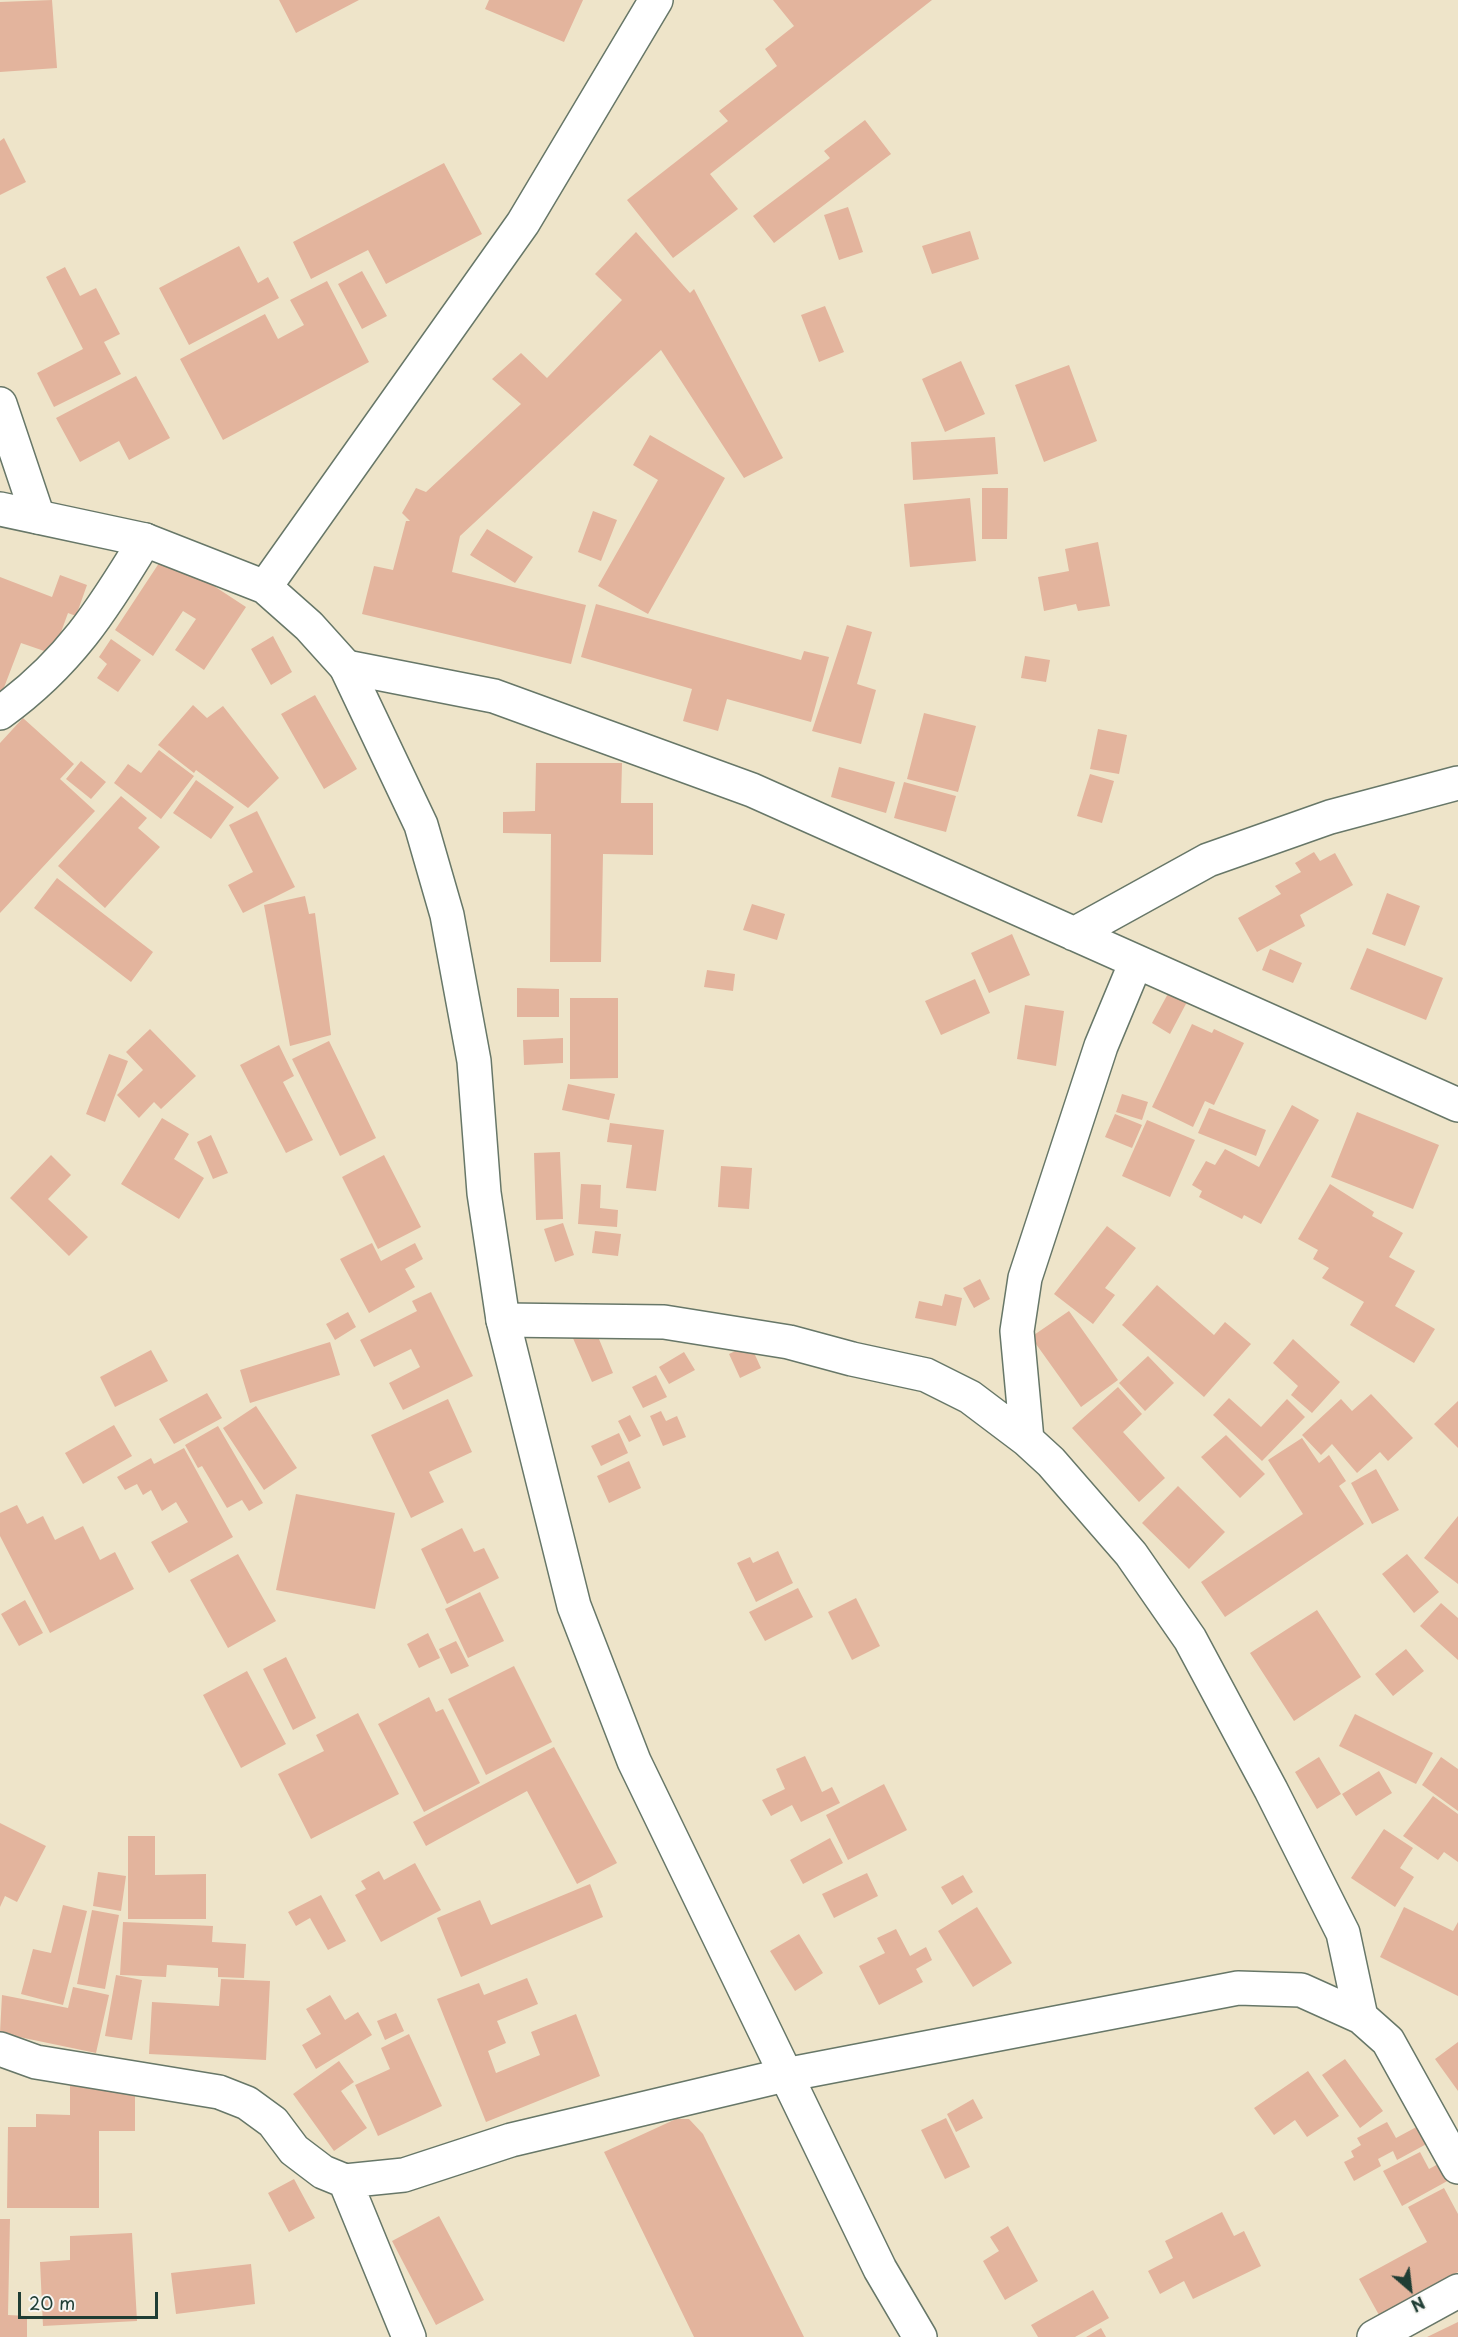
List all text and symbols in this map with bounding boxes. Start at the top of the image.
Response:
north arrow [1380,2259,1440,2319]
scale bar [21,2280,160,2318]
text: 20 m [29,2289,75,2316]
text: N [1407,2291,1430,2318]

